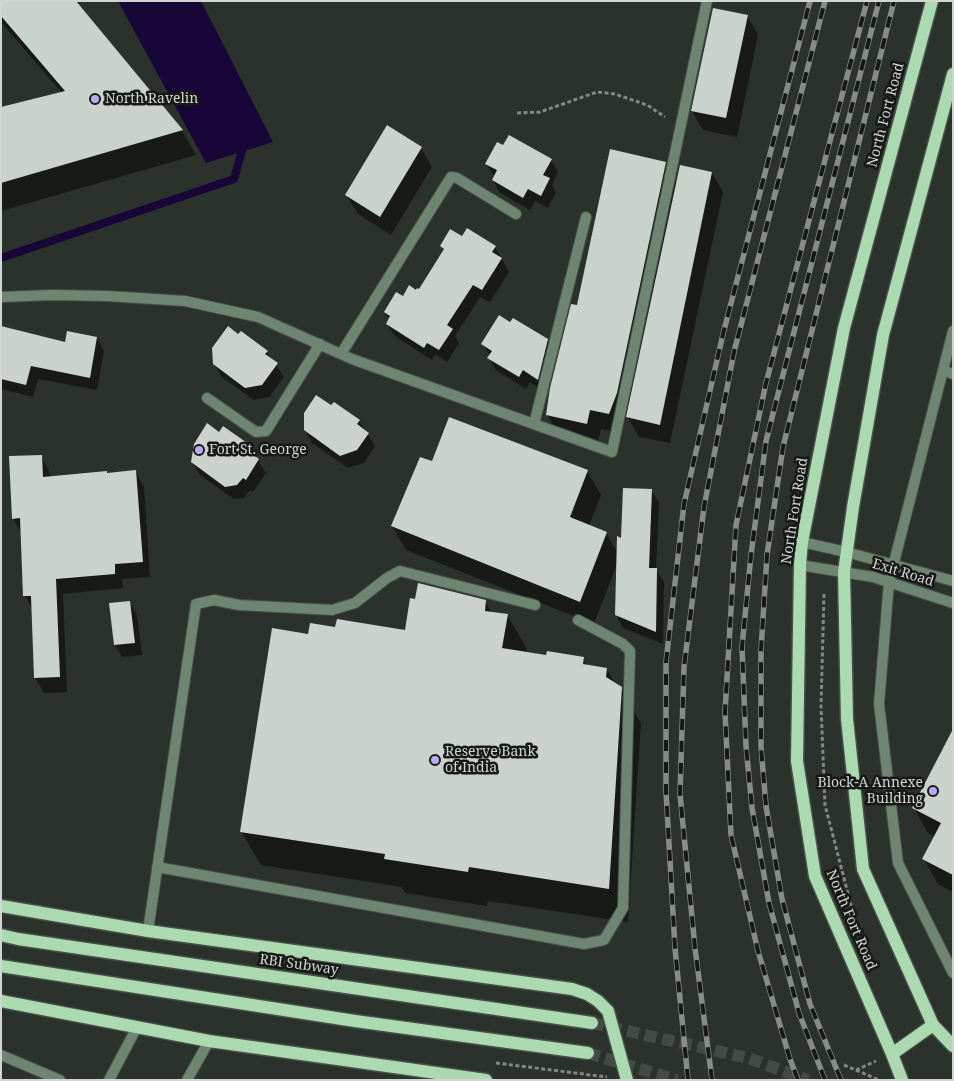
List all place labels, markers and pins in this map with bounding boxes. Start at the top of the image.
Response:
place label: North Ravelin [105,91,198,107]
marker: North Ravelin [89,93,101,105]
place label: Fort St. George [209,442,307,458]
marker: Fort St. George [193,444,205,456]
place label: Reserve Bank of India [445,744,536,776]
marker: Reserve Bank of India [429,754,441,766]
place label: Block-A Annexe Building [817,775,923,808]
marker: Block-A Annexe Building [927,785,939,797]

